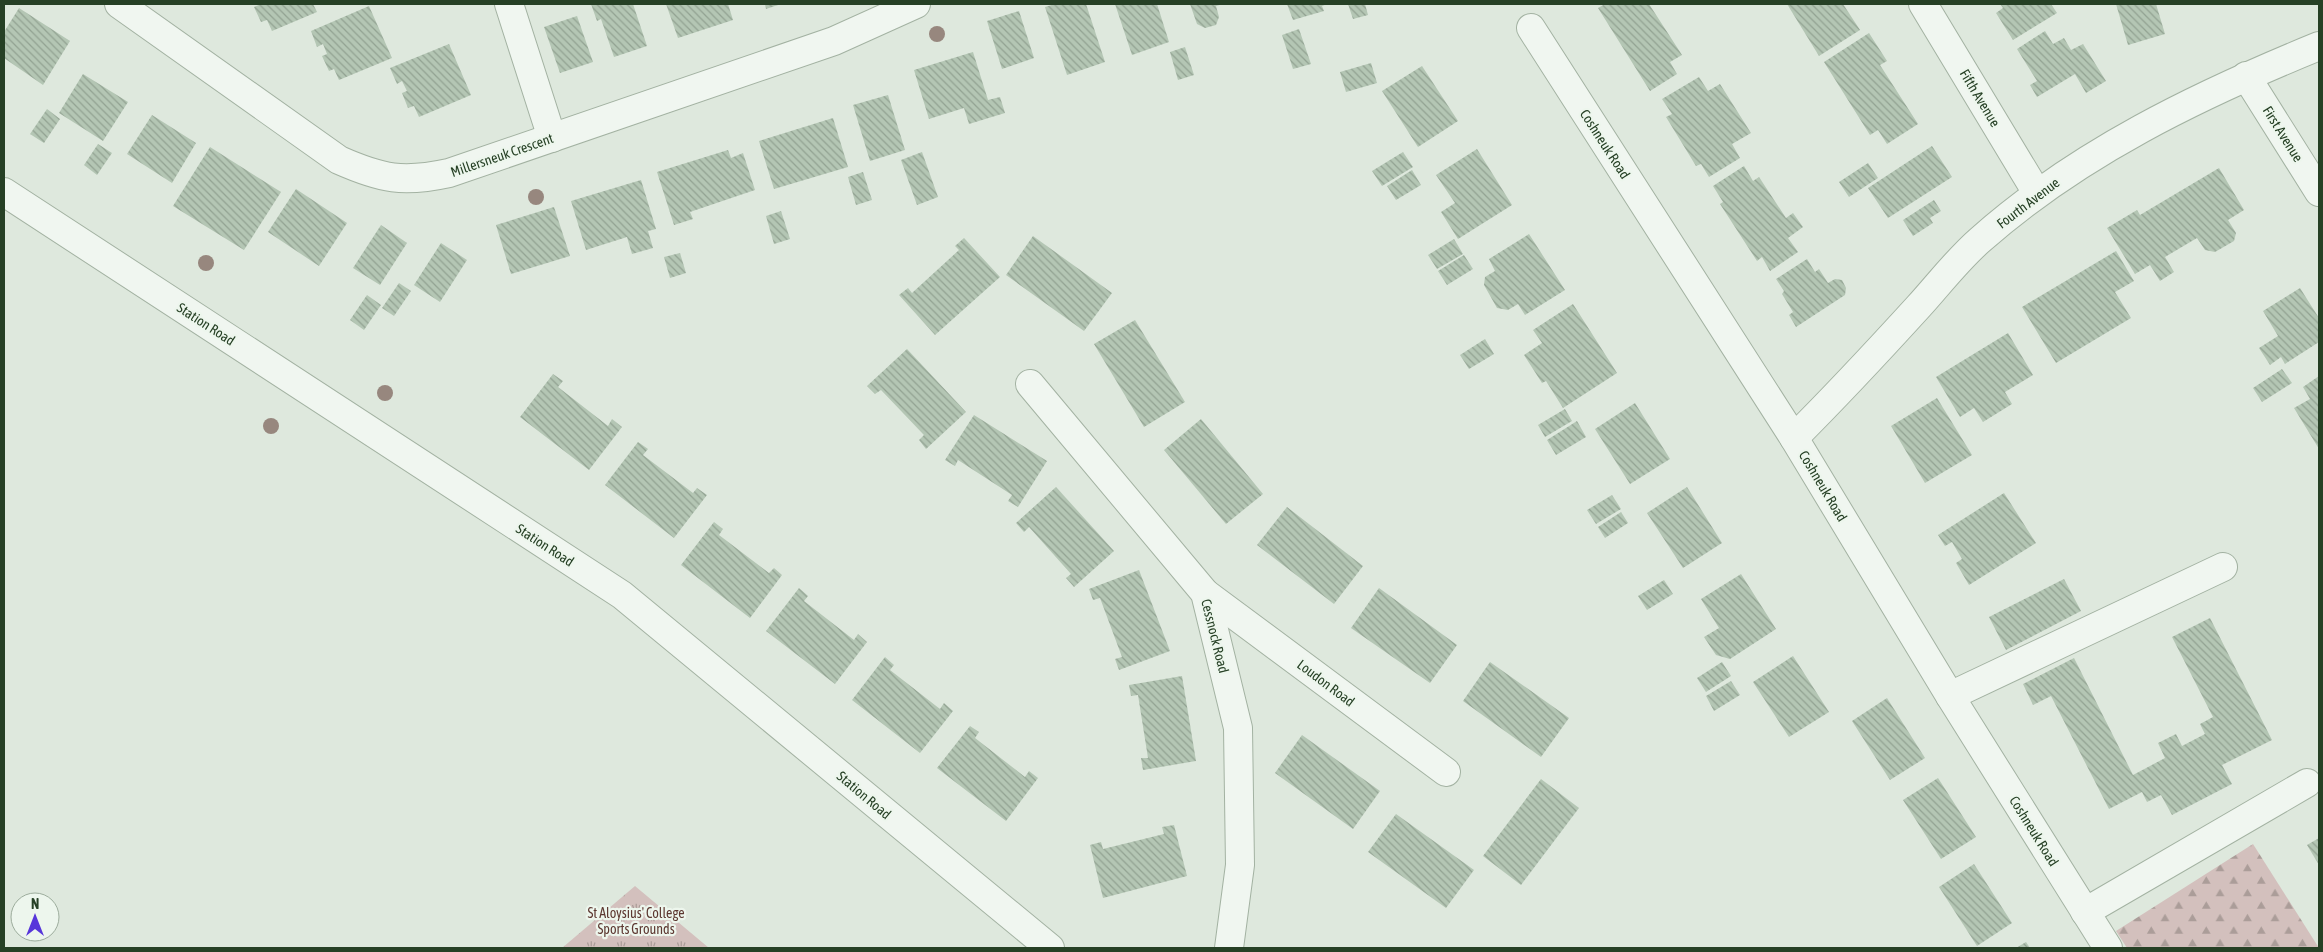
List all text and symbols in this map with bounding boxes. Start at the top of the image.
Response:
street label: Fifth Avenue [1957,66,2003,130]
street label: First Avenue [2260,103,2306,165]
street label: Coshneuk Road [1577,106,1633,182]
street label: Millersneuk Crescent [449,130,555,180]
street label: Fourth Avenue [1994,174,2062,232]
street label: Station Road [174,299,238,349]
street label: Coshneuk Road [1796,448,1850,524]
street label: Station Road [513,520,577,570]
street label: Cessnock Road [1198,597,1232,675]
street label: Loudon Road [1294,656,1358,710]
street label: Station Road [834,768,894,822]
street label: Coshneuk Road [2006,793,2062,869]
north arrow [10,892,60,942]
text: N [31,896,39,912]
park label: St Aloysius' College Sports Grounds [587,905,685,937]

